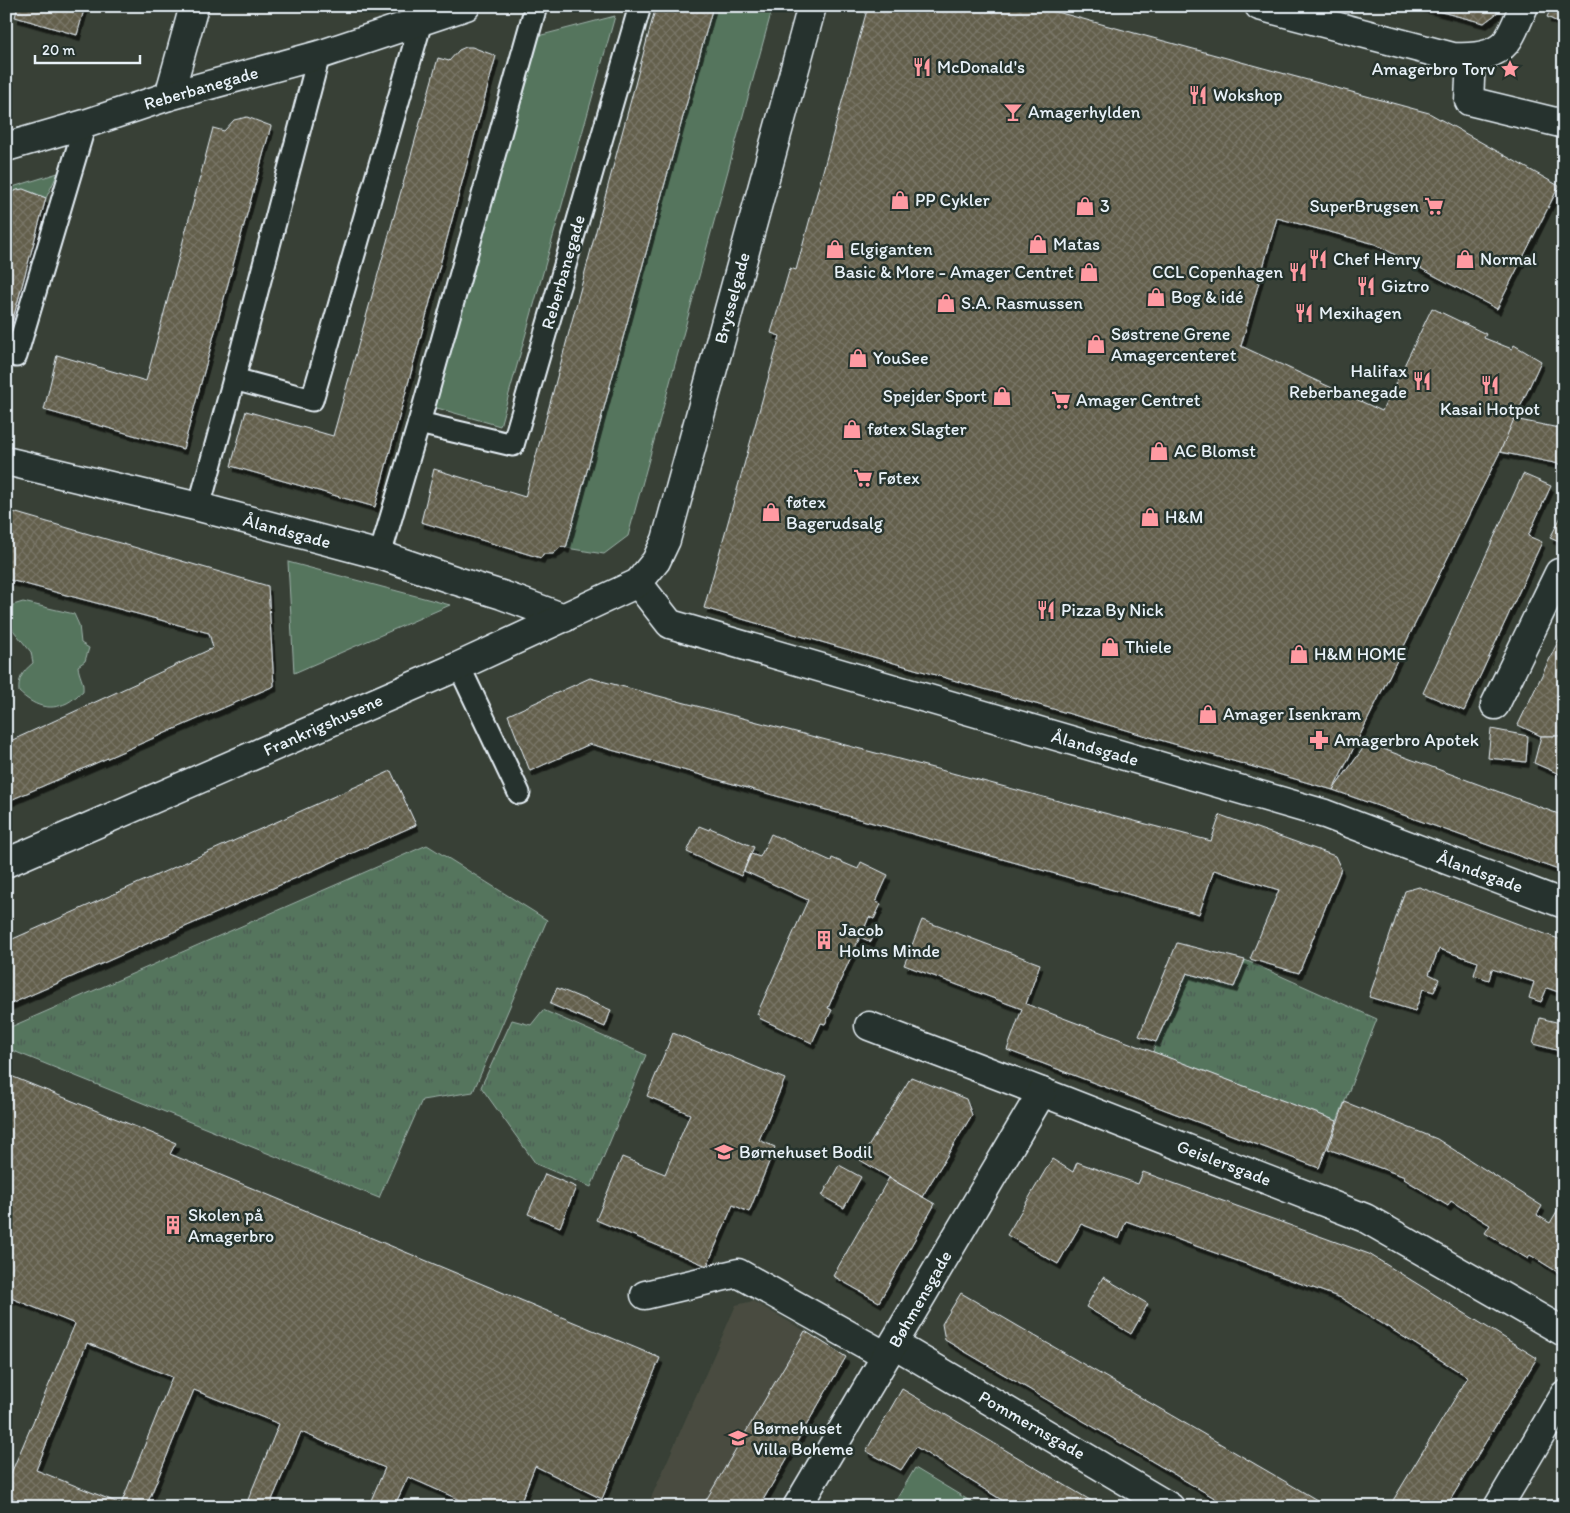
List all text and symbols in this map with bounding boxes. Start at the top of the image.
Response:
scale bar [35,32,140,64]
text: 20 m [42,41,76,59]
restaurant icon: McDonald's [911,56,933,78]
place label: McDonald's [937,56,1025,78]
place label: Amagerbro Torv [1372,58,1496,80]
place icon: Amagerbro Torv [1499,58,1521,80]
street label: Reberbanegade [141,61,261,115]
restaurant icon: Wokshop [1187,84,1209,106]
place label: Wokshop [1213,84,1283,106]
bar icon: Amagerhylden [1002,101,1024,123]
place label: Amagerhylden [1028,101,1141,123]
shop icon: PP Cykler [889,189,911,211]
place label: PP Cykler [915,189,990,211]
shop icon: 3 [1074,195,1096,217]
place label: 3 [1100,195,1110,217]
place label: SuperBrugsen [1310,195,1419,217]
supermarket icon: SuperBrugsen [1423,195,1445,217]
street label: Reberbanegade [536,212,590,332]
shop icon: Matas [1027,233,1049,255]
place label: Matas [1053,233,1100,255]
shop icon: Elgiganten [824,238,846,260]
place label: Elgiganten [850,238,933,260]
restaurant icon: Chef Henry [1307,248,1329,270]
place label: Chef Henry [1333,248,1421,270]
shop icon: Normal [1454,248,1476,270]
place label: Normal [1480,248,1537,270]
street label: Brysselgade [709,250,755,346]
place label: Basic & More - Amager Centret [834,261,1074,283]
shop icon: Basic & More - Amager Centret [1078,261,1100,283]
place label: CCL Copenhagen [1152,261,1283,283]
restaurant icon: CCL Copenhagen [1287,261,1309,283]
restaurant icon: Giztro [1355,275,1377,297]
place label: Giztro [1381,275,1429,297]
shop icon: Bog & idé [1145,286,1167,308]
place label: Bog & idé [1171,286,1244,308]
shop icon: S.A. Rasmussen [935,292,957,314]
place label: S.A. Rasmussen [961,292,1083,314]
restaurant icon: Mexihagen [1293,302,1315,324]
place label: Mexihagen [1319,302,1402,324]
place label: Søstrene Grene Amagercenteret [1111,323,1237,366]
shop icon: Søstrene Grene Amagercenteret [1085,333,1107,355]
shop icon: YouSee [847,347,869,369]
place label: YouSee [873,347,928,369]
place label: Halifax Reberbanegade [1289,360,1407,403]
restaurant icon: Halifax Reberbanegade [1411,370,1433,392]
restaurant icon: Kasai Hotpot [1479,374,1501,396]
place label: Spejder Sport [883,385,987,407]
shop icon: Spejder Sport [991,385,1013,407]
supermarket icon: Amager Centret [1050,389,1072,411]
place label: Amager Centret [1076,389,1201,411]
place label: Kasai Hotpot [1440,398,1540,420]
shop icon: føtex Slagter [841,418,863,440]
place label: føtex Slagter [867,418,968,440]
shop icon: AC Blomst [1148,440,1170,462]
place label: AC Blomst [1174,440,1256,462]
supermarket icon: Føtex [852,467,874,489]
place label: Føtex [878,467,920,489]
place label: føtex Bagerudsalg [786,491,884,534]
shop icon: føtex Bagerudsalg [760,501,782,523]
shop icon: H&M [1139,506,1161,528]
place label: H&M [1165,506,1204,528]
street label: Ålandsgade [241,509,333,553]
restaurant icon: Pizza By Nick [1035,599,1057,621]
place label: Pizza By Nick [1061,599,1164,621]
shop icon: Thiele [1099,636,1121,658]
place label: Thiele [1125,636,1172,658]
shop icon: H&M HOME [1288,643,1310,665]
place label: H&M HOME [1314,643,1406,665]
street label: Frankrigshusene [260,689,386,761]
shop icon: Amager Isenkram [1197,703,1219,725]
place label: Amager Isenkram [1223,703,1362,725]
street label: Ålandsgade [1049,725,1141,771]
pharmacy icon: Amagerbro Apotek [1308,729,1330,751]
place label: Amagerbro Apotek [1334,729,1479,751]
street label: Ålandsgade [1434,846,1526,898]
place label: Jacob Holms Minde [839,919,940,962]
building icon: Jacob Holms Minde [813,929,835,951]
street label: Geislersgade [1174,1135,1274,1191]
school or university icon: Børnehuset Bodil [713,1141,735,1163]
place label: Børnehuset Bodil [739,1141,872,1163]
place label: Skolen på Amagerbro [188,1204,274,1247]
building icon: Skolen på Amagerbro [162,1214,184,1236]
street label: Bøhmensgade [883,1247,957,1351]
street label: Pommernsgade [975,1386,1089,1464]
place label: Børnehuset Villa Boheme [753,1417,854,1460]
school or university icon: Børnehuset Villa Boheme [727,1427,749,1449]

